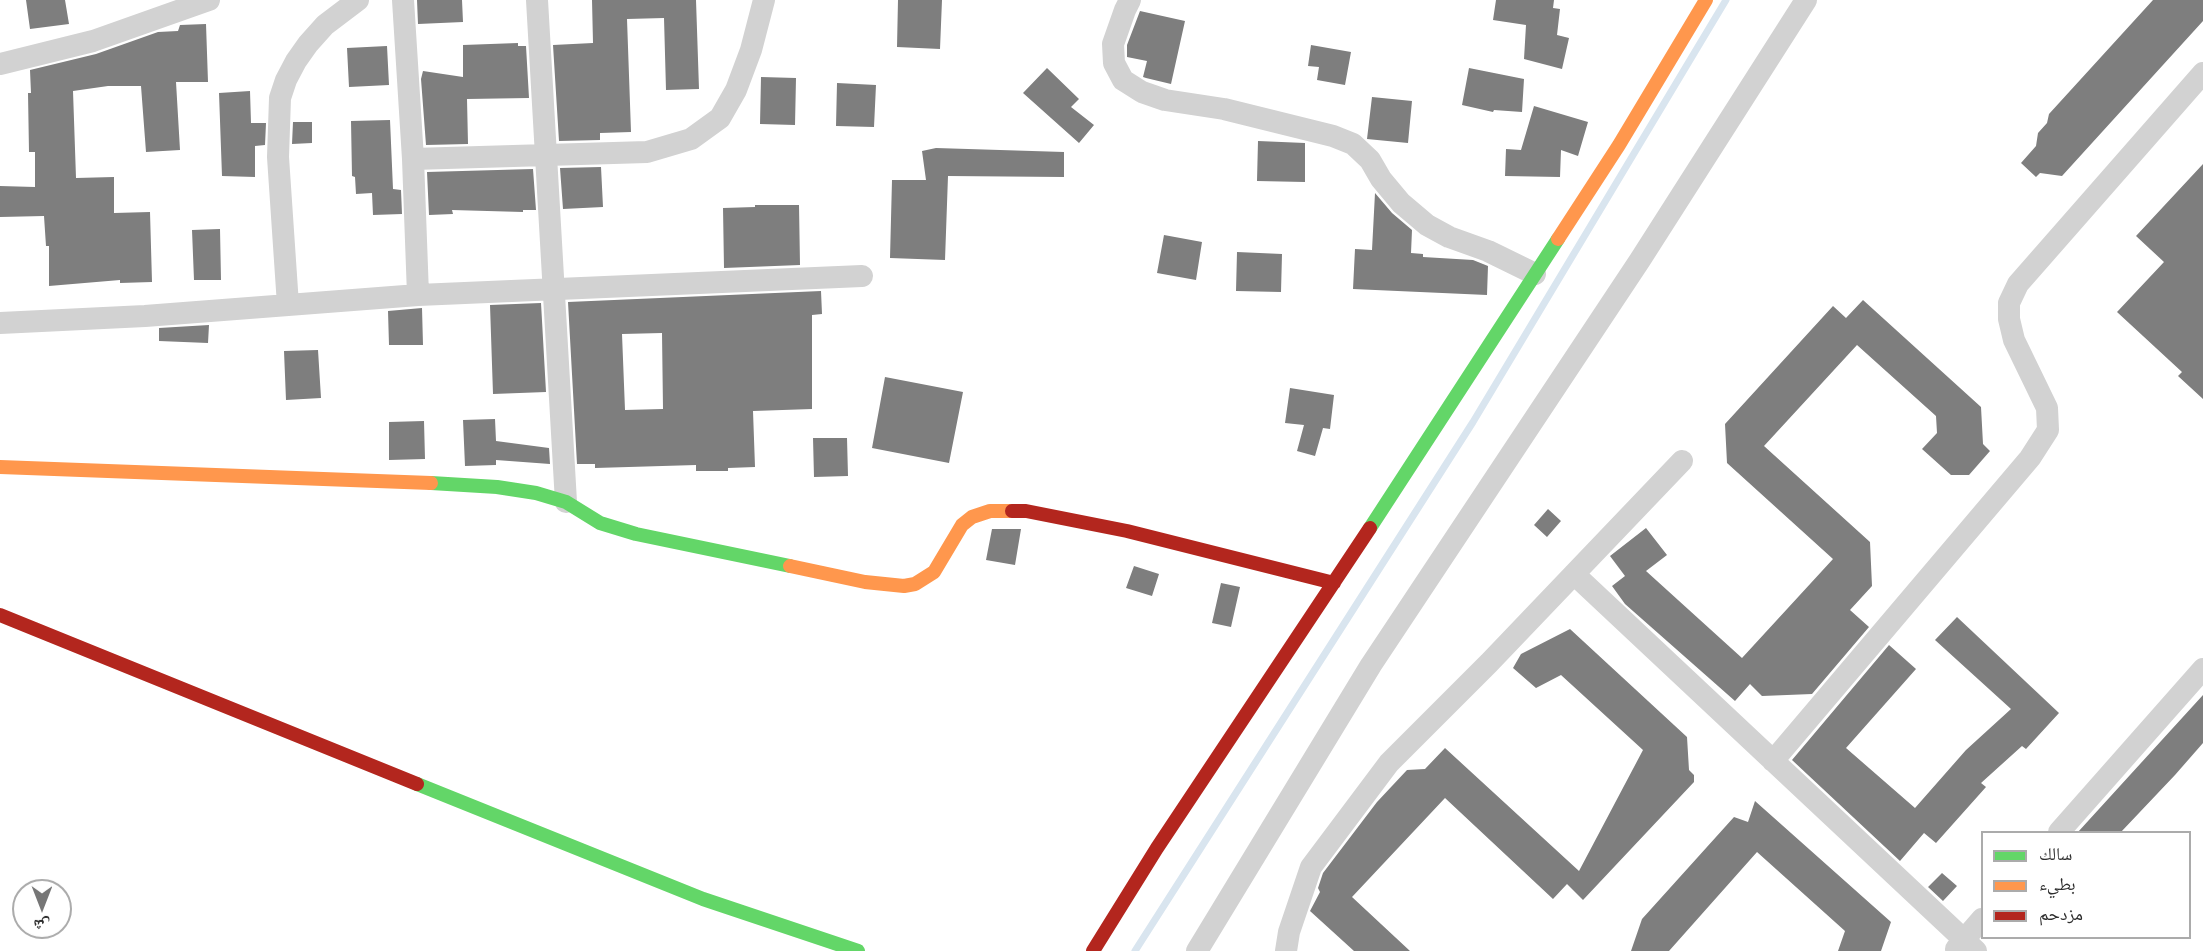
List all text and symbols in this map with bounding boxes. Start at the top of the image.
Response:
legend [1981,831,2191,939]
text: سالك [2039,843,2072,865]
text: بطيء [2039,873,2076,895]
north arrow [12,879,72,939]
text: مزدحم [2039,903,2083,925]
text: ش [34,916,51,935]

